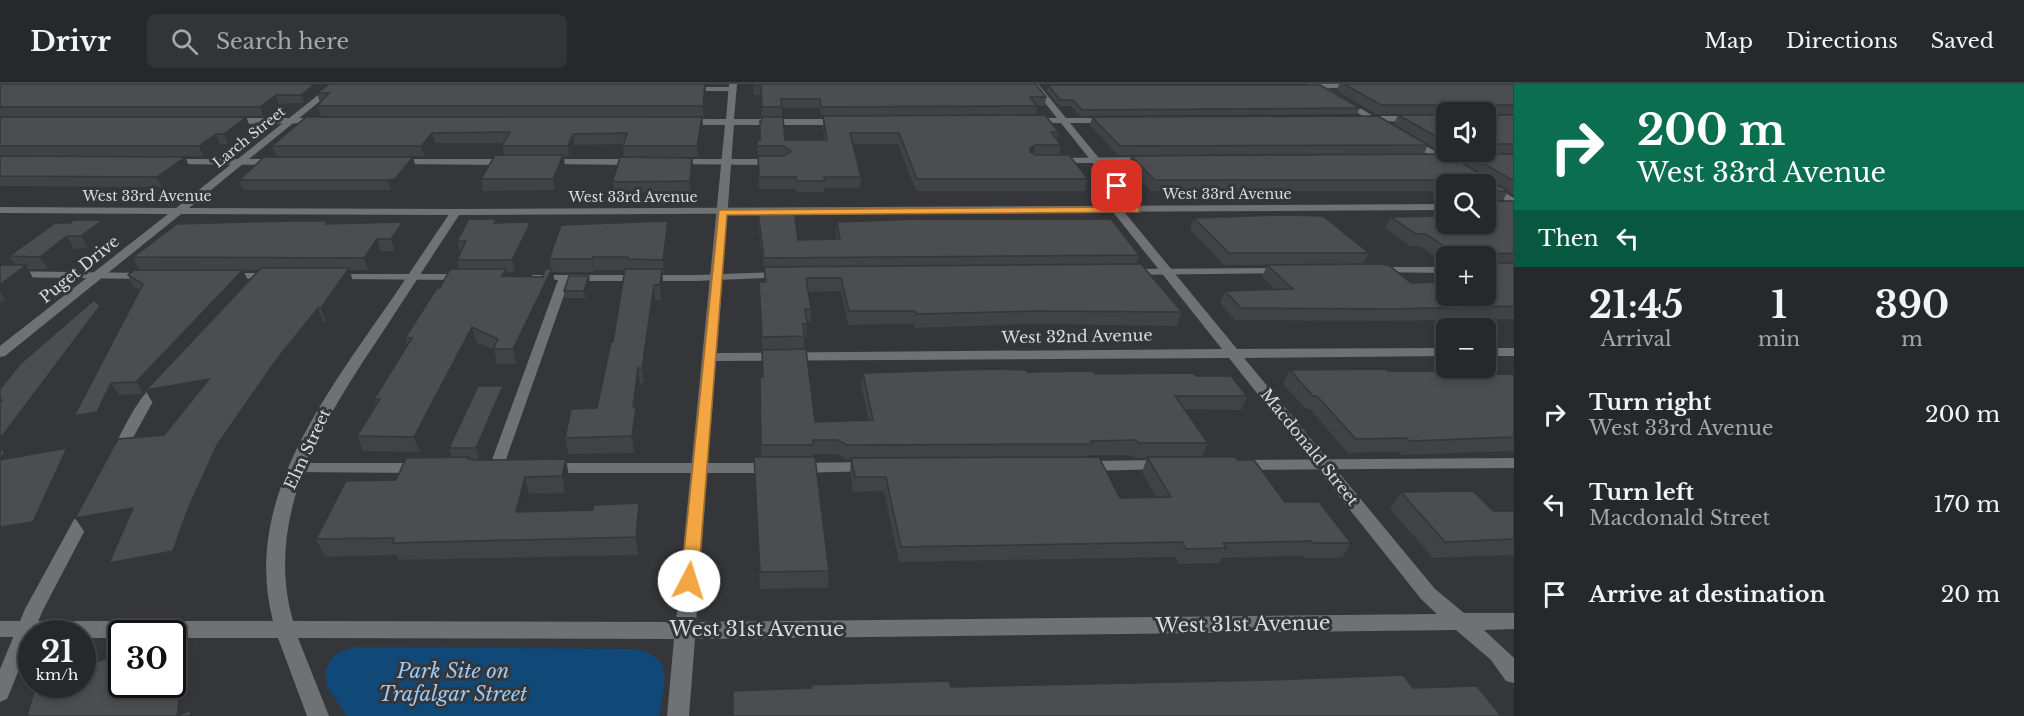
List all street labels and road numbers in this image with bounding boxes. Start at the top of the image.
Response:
street label: Larch Street [209,102,289,172]
street label: West 33rd Avenue [1161,185,1292,203]
street label: West 33rd Avenue [81,187,212,205]
street label: West 33rd Avenue [567,188,698,206]
street label: Puget Drive [35,231,123,307]
street label: West 32nd Avenue [1000,325,1153,347]
street label: Macdonald Street [1257,384,1363,510]
street label: Elm Street [280,405,334,493]
street label: West 31st Avenue [1154,610,1331,638]
street label: West 31st Avenue [669,617,844,641]

